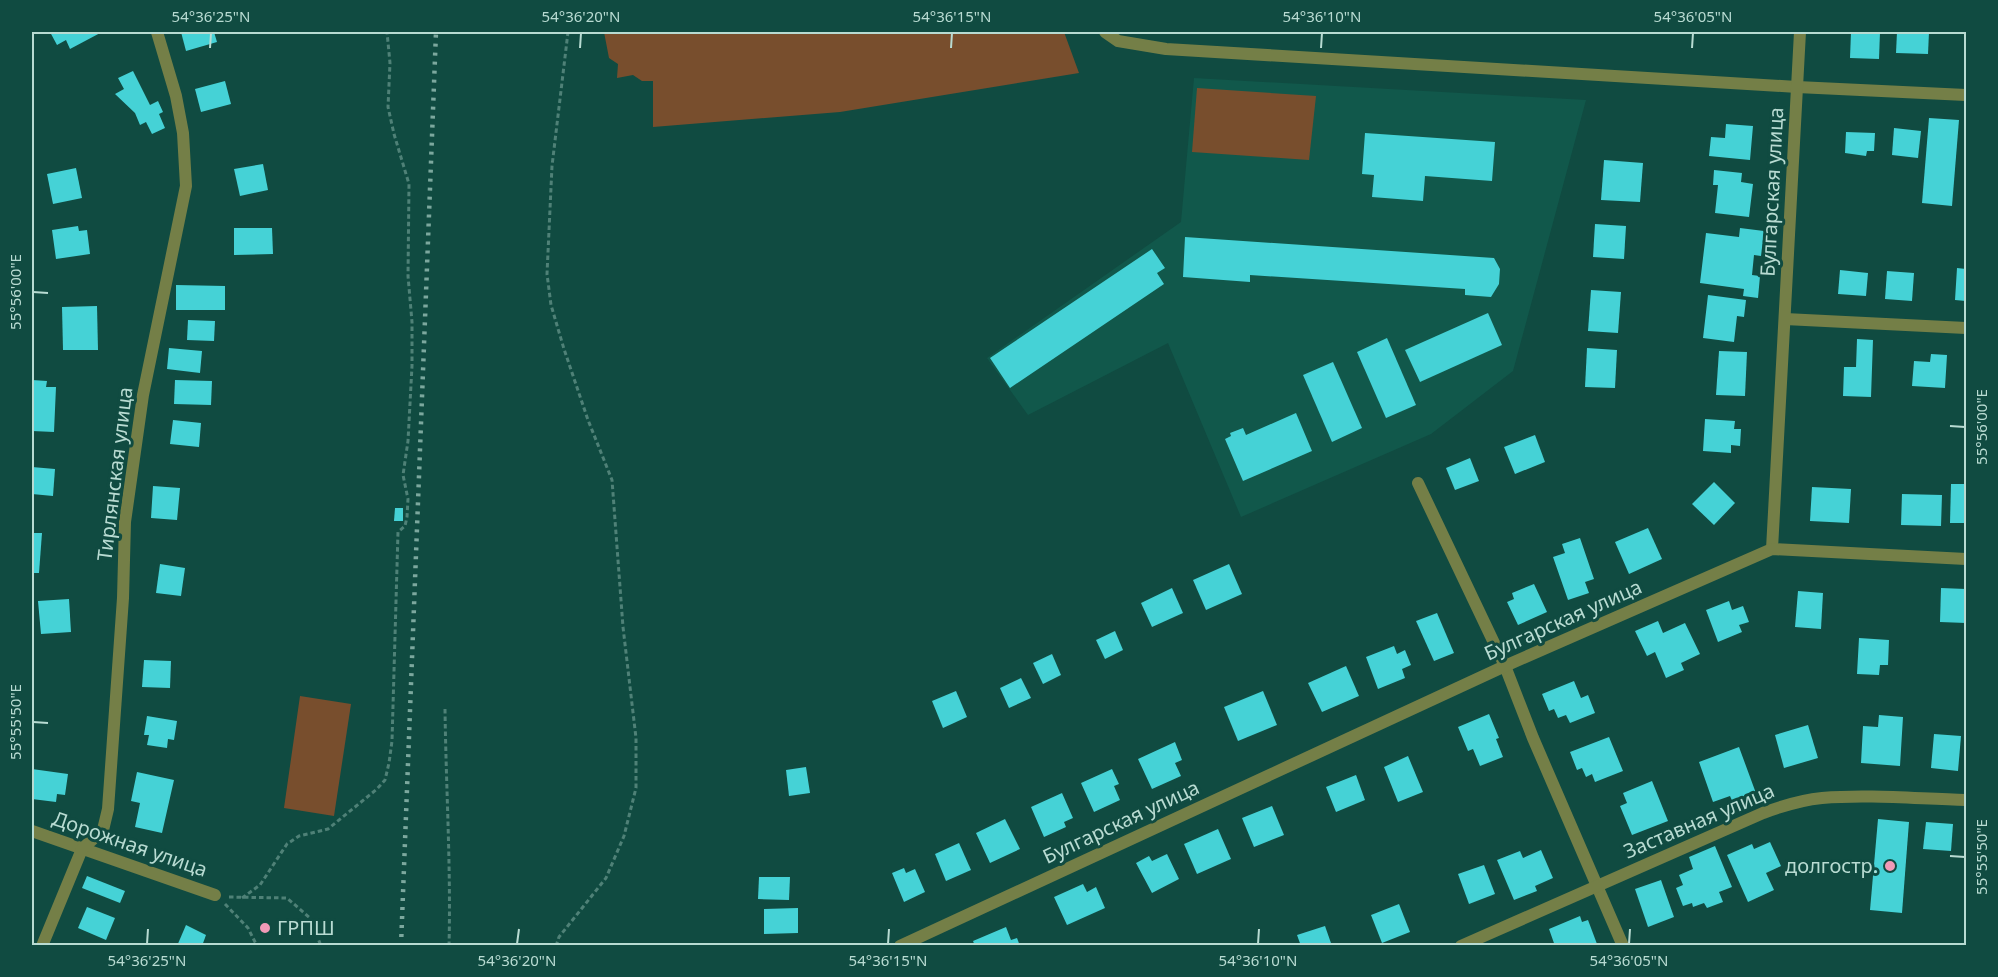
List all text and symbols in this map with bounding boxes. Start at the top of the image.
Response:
text: 54°36'25"N [172,6,250,26]
text: 54°36'20"N [542,6,620,26]
text: 54°36'15"N [913,6,991,26]
text: 54°36'10"N [1283,6,1361,26]
text: 54°36'05"N [1654,6,1732,26]
street label: Булгарская улица [1754,107,1789,277]
text: 55°56'00"E [5,254,25,330]
street label: Тирлянская улица [90,385,139,563]
text: 55°56'00"E [1971,389,1991,465]
street label: Булгарская улица [1480,573,1646,666]
text: 55°55'50"E [5,684,25,760]
street label: Булгарская улица [1038,773,1203,870]
street label: Заставная улица [1619,777,1778,864]
street label: Дорожная улица [49,804,211,883]
text: 55°55'50"E [1971,819,1991,895]
place label: долгостр. [1785,852,1878,879]
marker: долгостр. [1883,859,1897,873]
place label: ГРПШ [277,914,335,941]
marker: ГРПШ [258,921,272,935]
text: 54°36'25"N [108,950,186,970]
text: 54°36'20"N [478,950,556,970]
text: 54°36'15"N [849,950,927,970]
text: 54°36'10"N [1219,950,1297,970]
text: 54°36'05"N [1590,950,1668,970]

